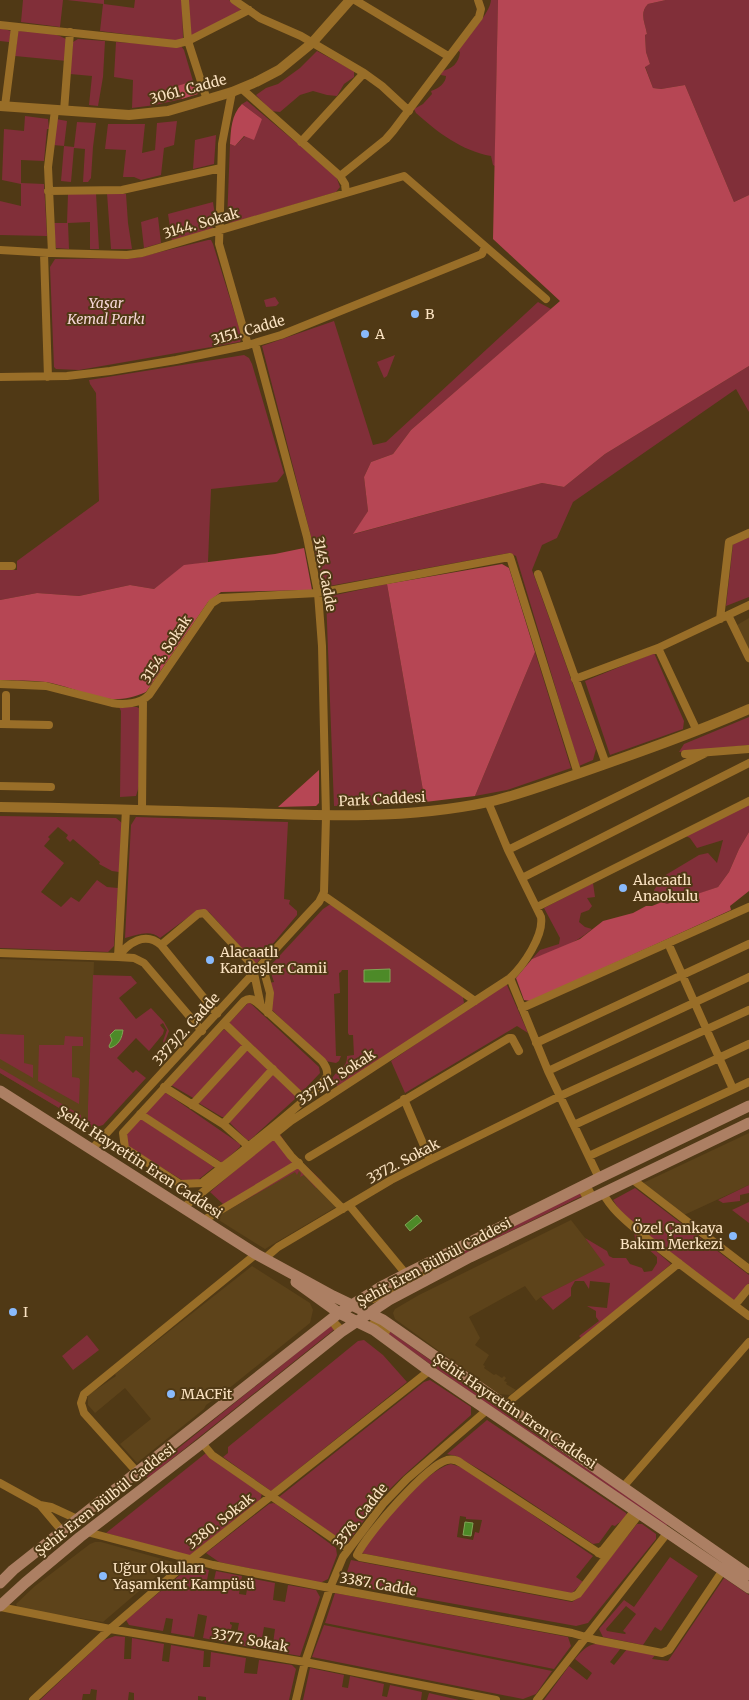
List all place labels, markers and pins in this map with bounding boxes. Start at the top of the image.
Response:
place label: B [425,305,434,323]
marker: B [409,308,421,320]
place label: A [374,325,385,343]
marker: A [359,328,371,340]
place label: Alacaatlı Anaokulu [632,871,699,905]
marker: Alacaatlı Anaokulu [617,882,629,894]
place label: Alacaatlı Kardeşler Camii [219,943,327,977]
marker: Alacaatlı Kardeşler Camii [204,954,216,966]
place label: Özel Çankaya Bakım Merkezi [620,1219,723,1253]
marker: Özel Çankaya Bakım Merkezi [727,1230,739,1242]
place label: I [23,1303,28,1321]
marker: I [7,1306,19,1318]
place label: MACFit [181,1385,233,1403]
marker: MACFit [165,1388,177,1400]
place label: Uğur Okulları Yaşamkent Kampüsü [112,1559,255,1593]
marker: Uğur Okulları Yaşamkent Kampüsü [97,1570,109,1582]

